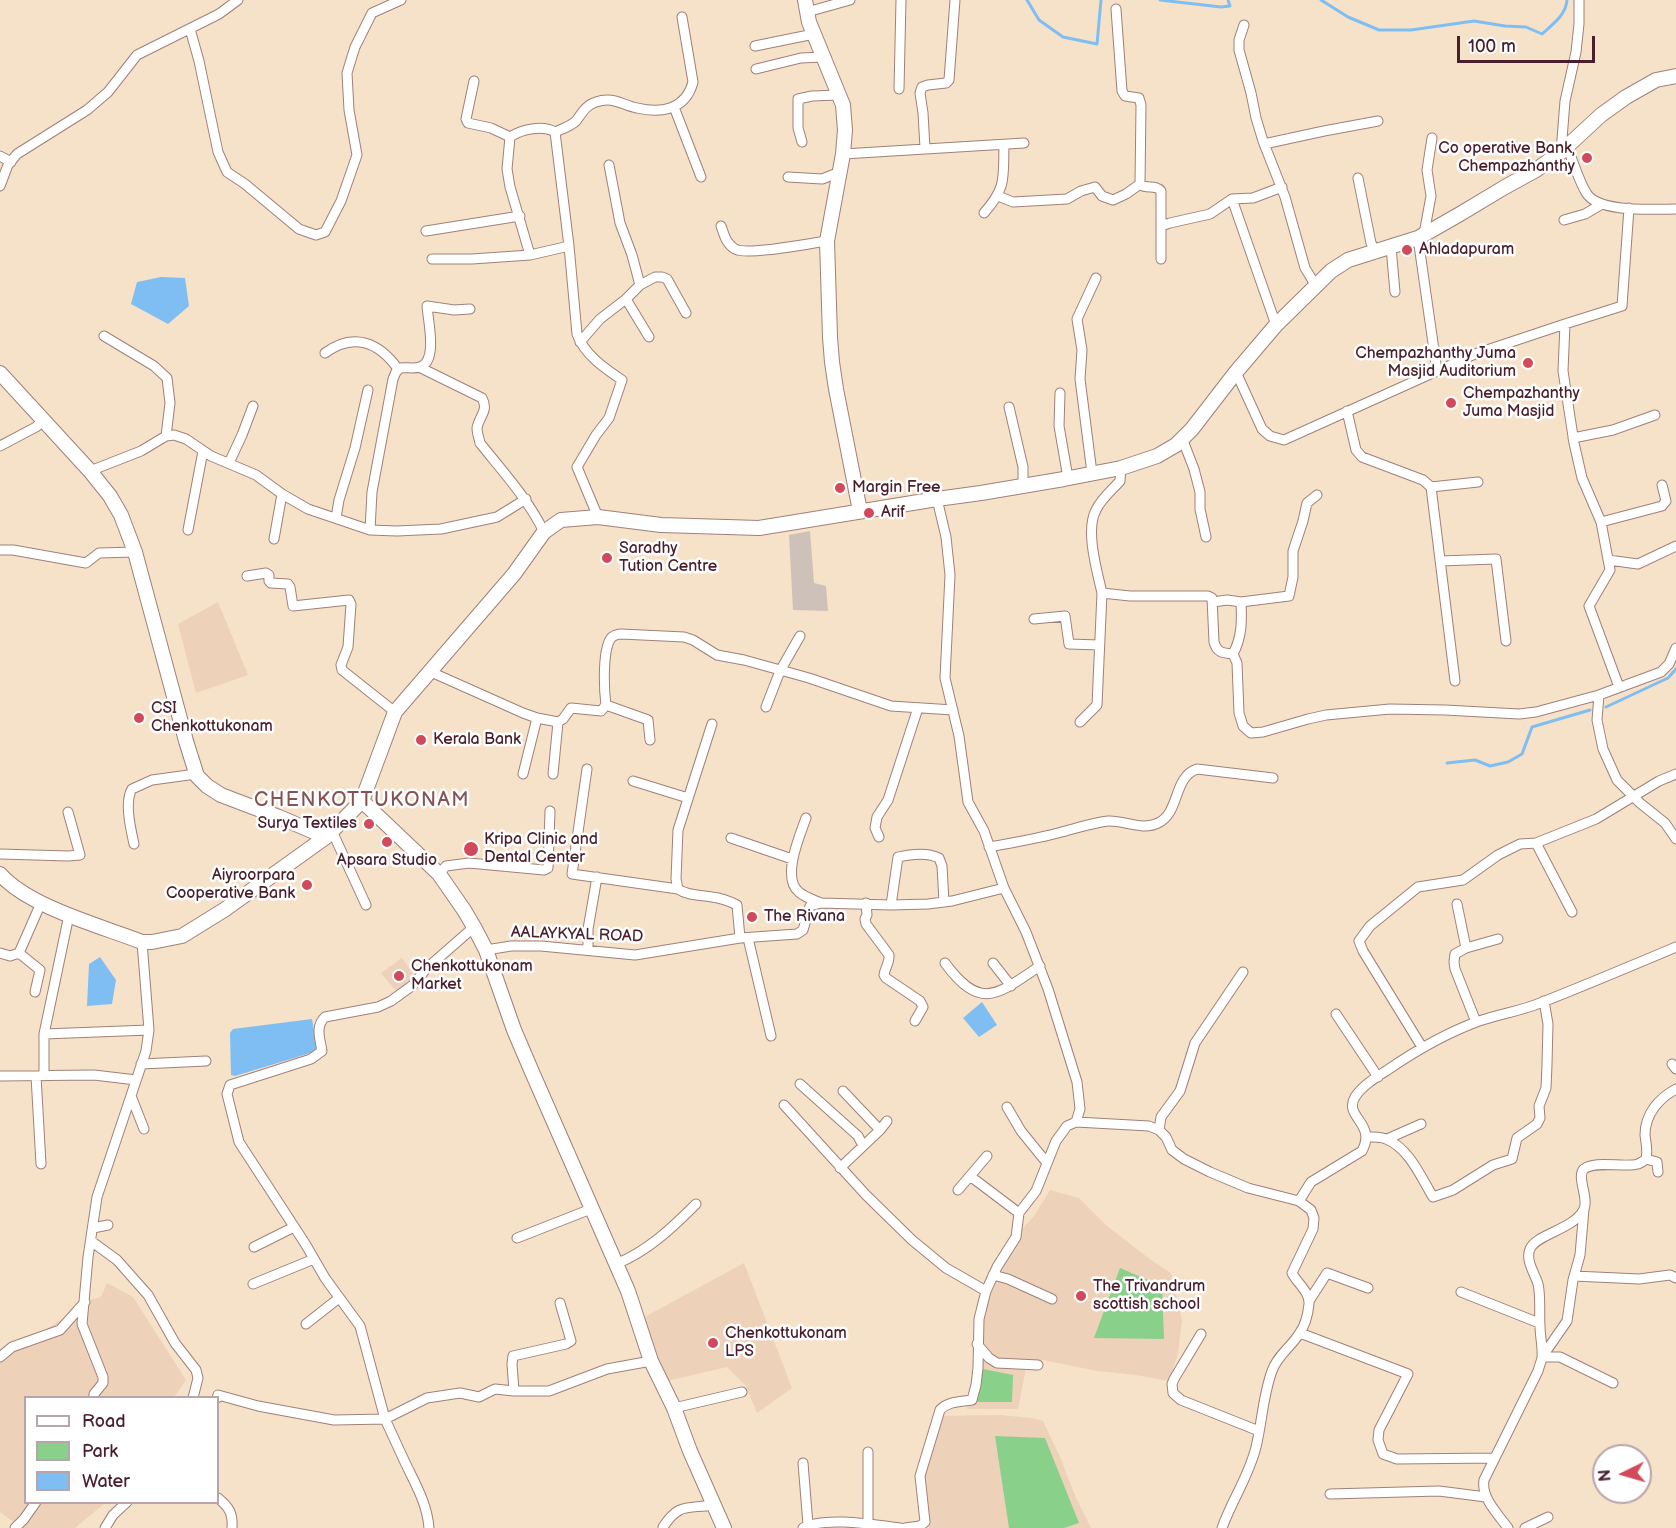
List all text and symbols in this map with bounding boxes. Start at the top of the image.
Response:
scale bar [1460,24,1598,62]
text: 100 m [1468,36,1516,57]
place label: Co operative Bank, Chempazhanthy [1438,139,1575,177]
marker: Co operative Bank, Chempazhanthy [1580,151,1594,165]
place label: Ahladapuram [1419,240,1514,260]
marker: Ahladapuram [1400,243,1414,257]
place label: Chempazhanthy Juma Masjid Auditorium [1355,344,1516,382]
marker: Chempazhanthy Juma Masjid Auditorium [1521,356,1535,370]
place label: Chempazhanthy Juma Masjid [1463,384,1580,422]
marker: Chempazhanthy Juma Masjid [1444,396,1458,410]
place label: Margin Free [852,478,941,498]
marker: Margin Free [833,481,847,495]
place label: Arif [881,503,905,523]
marker: Arif [862,506,876,520]
place label: Saradhy Tution Centre [619,539,717,577]
marker: Saradhy Tution Centre [600,551,614,565]
place label: CSI Chenkottukonam [151,699,273,737]
marker: CSI Chenkottukonam [132,711,146,725]
place label: Kerala Bank [433,730,521,750]
marker: Kerala Bank [414,733,428,747]
district label: CHENKOTTUKONAM [254,789,470,813]
place label: Surya Textiles [257,814,357,834]
marker: Surya Textiles [362,817,376,831]
place label: Kripa Clinic and Dental Center [484,830,598,868]
marker: Apsara Studio [380,835,394,849]
marker: Kripa Clinic and Dental Center [462,840,480,858]
place label: Apsara Studio [337,851,437,871]
place label: Aiyroorpara Cooperative Bank [166,866,295,904]
marker: Aiyroorpara Cooperative Bank [300,878,314,892]
place label: The Rivana [764,907,845,927]
marker: The Rivana [745,910,759,924]
street label: AALAYKYAL ROAD [510,923,644,947]
place label: Chenkottukonam Market [411,957,533,995]
marker: Chenkottukonam Market [392,969,406,983]
place label: The Trivandrum scottish school [1093,1277,1205,1315]
marker: The Trivandrum scottish school [1074,1289,1088,1303]
place label: Chenkottukonam LPS [725,1324,847,1362]
marker: Chenkottukonam LPS [706,1336,720,1350]
legend [24,1396,219,1504]
text: Road [82,1411,126,1432]
text: Park [82,1441,118,1462]
north arrow [1592,1444,1652,1504]
text: N [1596,1469,1616,1482]
text: Water [82,1471,130,1492]

